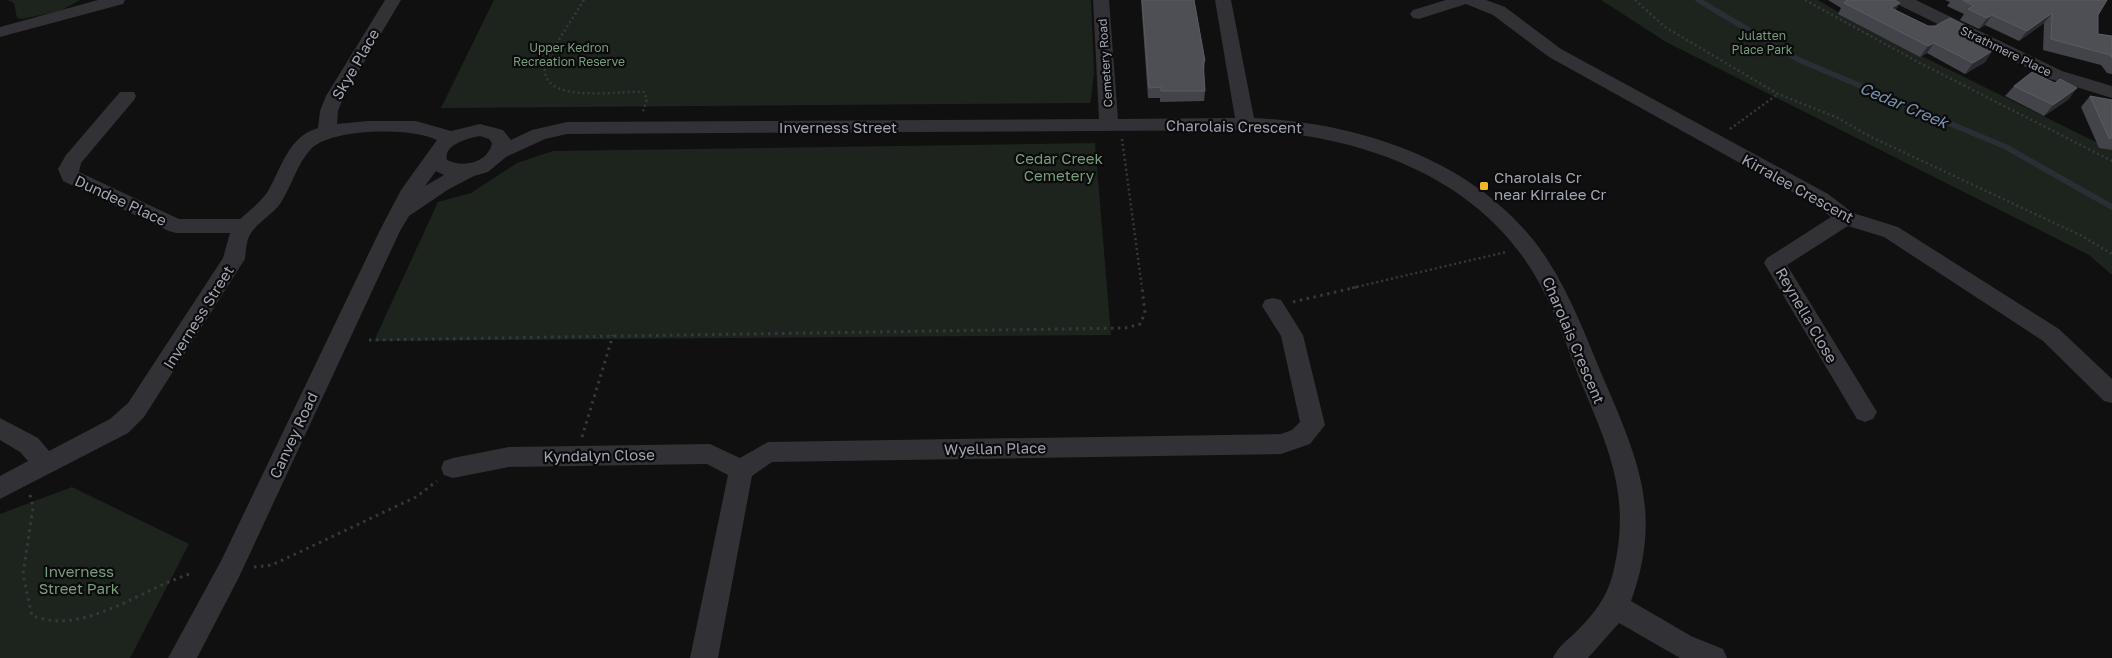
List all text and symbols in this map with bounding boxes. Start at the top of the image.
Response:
street label: Cemetery Road [1094,18,1116,108]
street label: Strathmere Place [1958,22,2054,80]
street label: Skye Place [328,25,383,103]
park label: Julatten Place Park [1732,28,1793,57]
park label: Upper Kedron Recreation Reserve [513,40,625,69]
water label: Cedar Creek [1857,77,1953,133]
street label: Charolais Crescent [1166,116,1302,136]
street label: Inverness Street [779,118,897,136]
park label: Cedar Creek Cemetery [1015,149,1104,184]
street label: Kirralee Crescent [1739,150,1857,226]
place label: Charolais Cr near Kirralee Cr [1494,168,1606,203]
street label: Dundee Place [72,171,170,229]
marker: Charolais Cr near Kirralee Cr [1478,180,1490,192]
street label: Inverness Street [159,262,237,372]
street label: Reynella Close [1772,264,1842,366]
street label: Charolais Crescent [1539,274,1609,406]
street label: Canvey Road [265,389,321,481]
street label: Wyellan Place [944,438,1047,458]
street label: Kyndalyn Close [543,445,655,465]
park label: Inverness Street Park [39,562,120,597]

